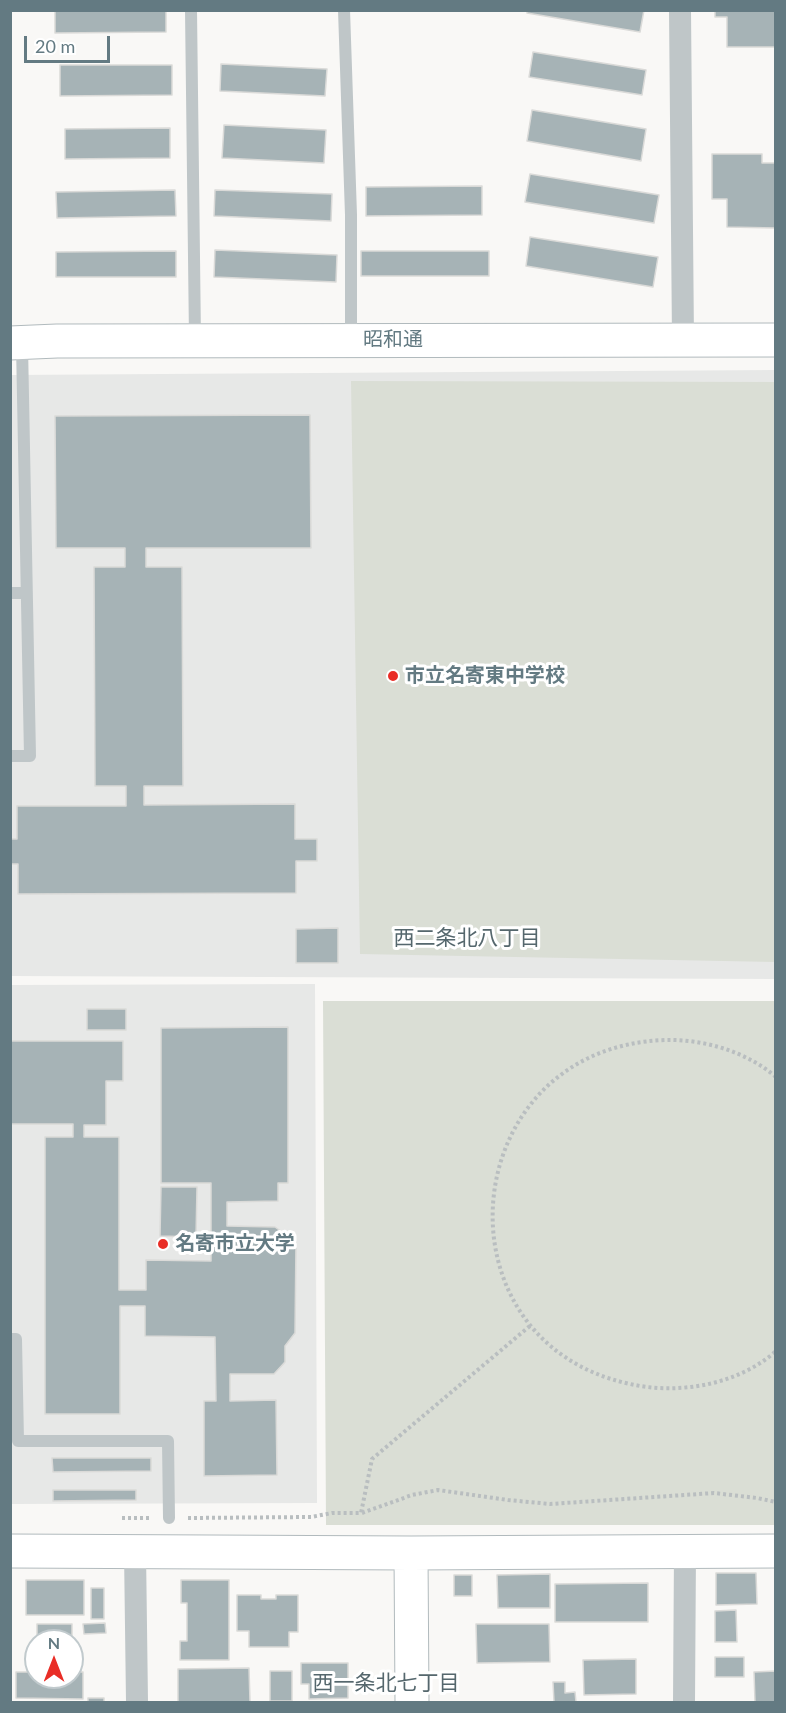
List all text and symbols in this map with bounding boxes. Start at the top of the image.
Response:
scale bar [27,24,112,62]
text: 20 m [35,35,75,57]
street label: 昭和通 [363,328,423,352]
place label: 市立名寄東中学校 [405,664,565,688]
marker: 市立名寄東中学校 [386,669,400,683]
district label: 西二条北八丁目 [394,925,540,951]
place label: 名寄市立大学 [175,1232,295,1256]
marker: 名寄市立大学 [156,1237,170,1251]
north arrow [24,1629,84,1689]
text: N [48,1633,60,1652]
district label: 西一条北七丁目 [313,1670,459,1696]

